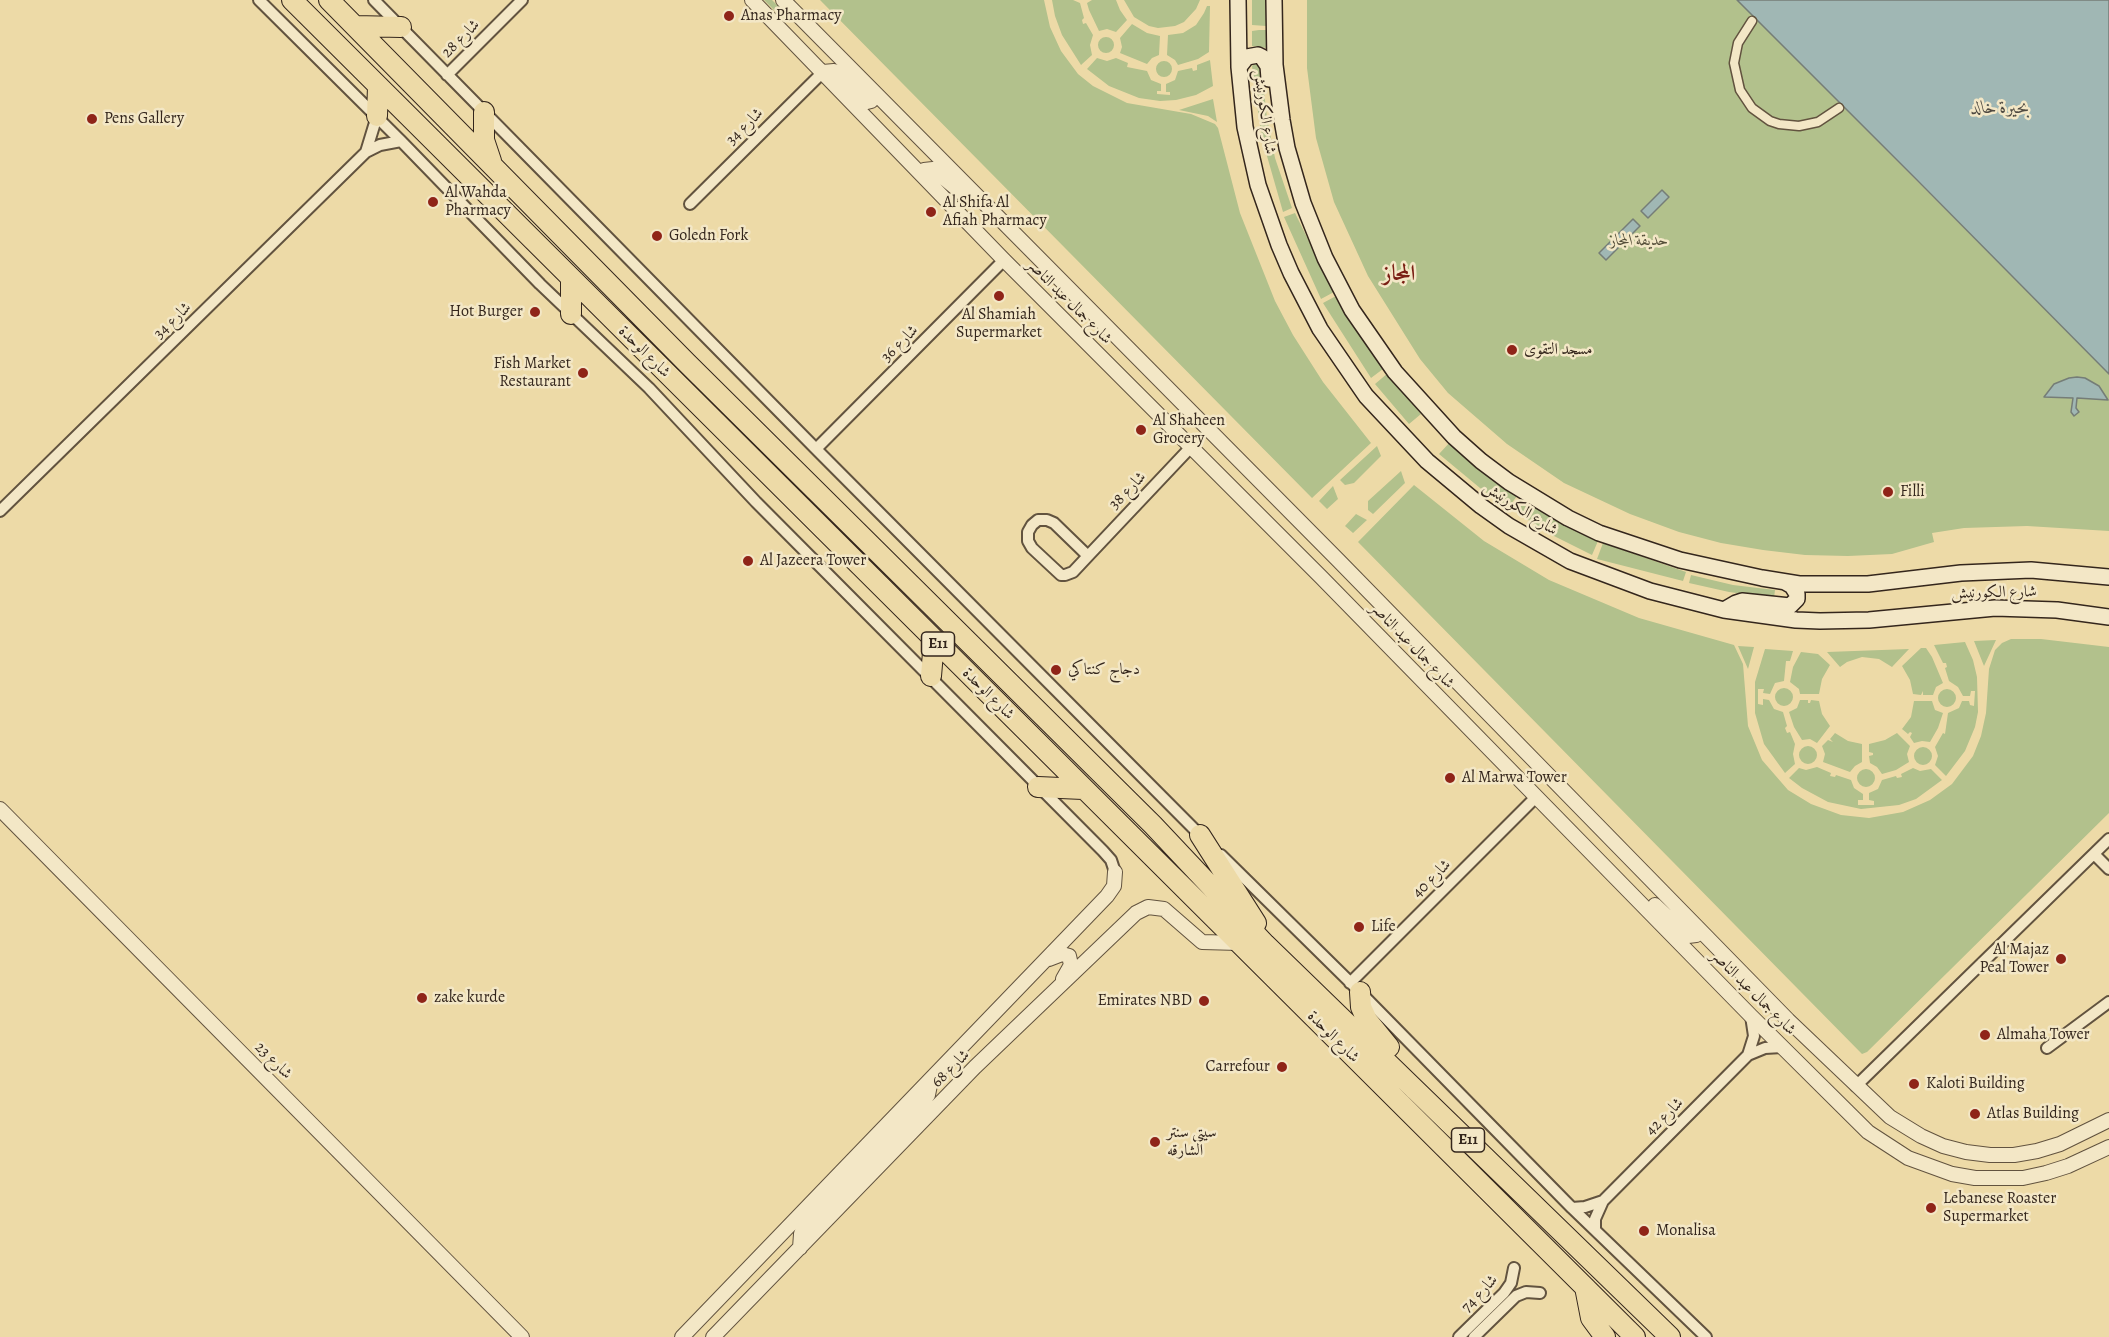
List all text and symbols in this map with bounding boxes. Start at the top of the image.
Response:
place label: Anas Pharmacy [741,6,841,26]
marker: Anas Pharmacy [722,9,736,23]
street label: شارع 28 [438,16,484,62]
street label: شارع الكورنيش [1249,68,1279,156]
water label: بحيرة خالد [1970,98,2030,120]
street label: شارع 34 [722,104,768,150]
place label: Pens Gallery [104,109,184,129]
marker: Pens Gallery [85,112,99,126]
place label: Al Wahda Pharmacy [445,183,511,221]
place label: Al Shifa Al Afiah Pharmacy [943,193,1047,231]
marker: Al Wahda Pharmacy [426,195,440,209]
marker: Al Shifa Al Afiah Pharmacy [924,205,938,219]
place label: Goledn Fork [669,226,748,246]
marker: Goledn Fork [650,229,664,243]
park label: حديقة المجاز [1610,231,1668,251]
street label: شارع جمال عبد الناصر [1022,255,1116,349]
district label: المجاز [1383,262,1415,288]
marker: Al Shamiah Supermarket [992,289,1006,303]
street label: شارع 34 [150,299,196,343]
place label: Hot Burger [449,302,523,322]
marker: Hot Burger [528,305,542,319]
place label: Al Shamiah Supermarket [956,305,1042,343]
street label: شارع 36 [877,321,923,367]
street label: شارع الوحدة [614,322,674,382]
place label: مسجد التقوى [1524,340,1593,360]
marker: مسجد التقوى [1505,343,1519,357]
place label: Fish Market Restaurant [493,354,571,392]
marker: Fish Market Restaurant [576,366,590,380]
place label: Al Shaheen Grocery [1153,411,1225,449]
marker: Al Shaheen Grocery [1134,423,1148,437]
street label: شارع 38 [1105,468,1151,514]
street label: شارع الكورنيش [1479,478,1561,540]
place label: Filli [1900,482,1925,502]
marker: Filli [1881,485,1895,499]
place label: Al Jazeera Tower [760,551,866,571]
marker: Al Jazeera Tower [741,554,755,568]
street label: شارع الكورنيش [1951,583,2037,603]
street label: شارع جمال عبد الناصر [1366,599,1458,693]
road number: E11 [922,632,954,656]
place label: دجاج كنتاكي [1068,660,1140,680]
marker: دجاج كنتاكي [1049,663,1063,677]
street label: شارع الوحدة [958,664,1018,724]
place label: Al Marwa Tower [1462,768,1567,788]
marker: Al Marwa Tower [1443,771,1457,785]
street label: شارع 40 [1409,856,1455,902]
place label: Life [1371,917,1396,937]
marker: Life [1352,920,1366,934]
place label: Al Majaz Peal Tower [1979,940,2049,978]
street label: شارع جمال عبد الناصر [1706,946,1800,1040]
marker: Al Majaz Peal Tower [2054,952,2068,966]
place label: zake kurde [434,988,505,1008]
marker: zake kurde [415,991,429,1005]
place label: Emirates NBD [1097,991,1192,1011]
marker: Emirates NBD [1197,994,1211,1008]
street label: شارع الوحدة [1303,1007,1363,1067]
place label: Almaha Tower [1997,1025,2090,1045]
marker: Almaha Tower [1978,1028,1992,1042]
street label: شارع 23 [250,1038,296,1084]
street label: شارع 68 [928,1046,974,1092]
place label: Carrefour [1206,1057,1270,1077]
marker: Carrefour [1275,1060,1289,1074]
place label: Kaloti Building [1926,1074,2025,1094]
marker: Kaloti Building [1907,1077,1921,1091]
street label: شارع 42 [1642,1094,1688,1140]
place label: Atlas Building [1987,1104,2079,1124]
marker: Atlas Building [1968,1107,1982,1121]
place label: سيتي سنتر الشارقه [1167,1123,1217,1161]
road number: E11 [1452,1128,1484,1152]
marker: سيتي سنتر الشارقه [1148,1135,1162,1149]
place label: Lebanese Roaster Supermarket [1943,1189,2056,1227]
marker: Lebanese Roaster Supermarket [1924,1201,1938,1215]
place label: Monalisa [1656,1221,1716,1241]
marker: Monalisa [1637,1224,1651,1238]
street label: شارع 74 [1458,1271,1502,1317]

